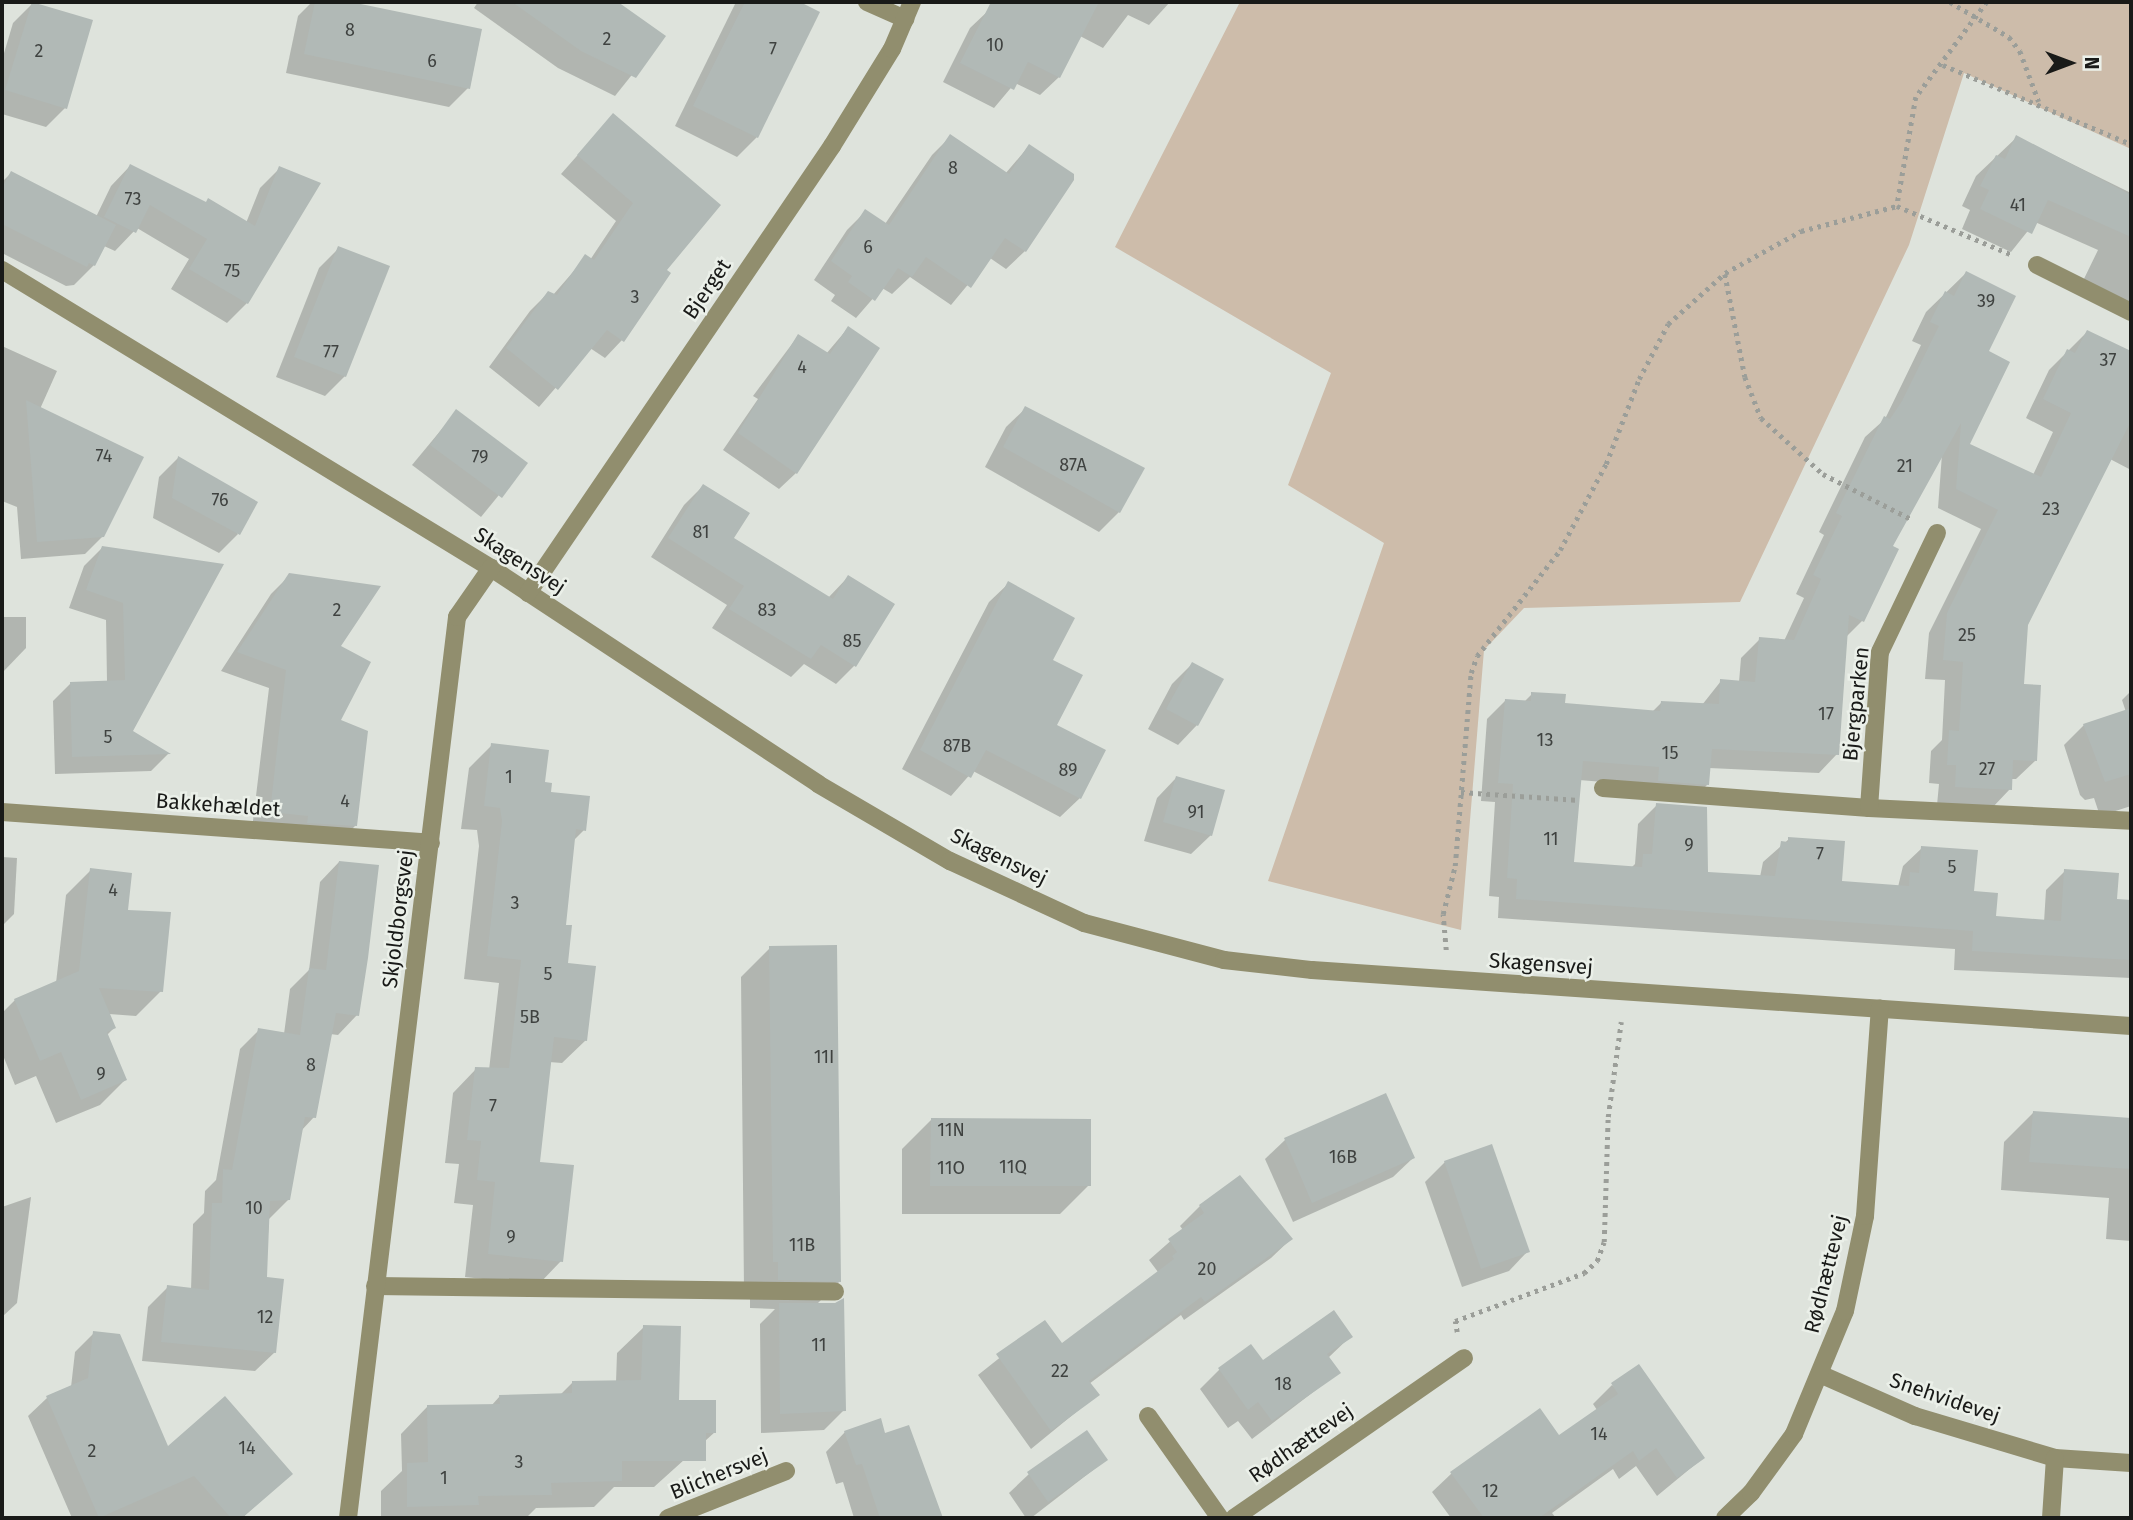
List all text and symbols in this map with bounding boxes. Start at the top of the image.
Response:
house number: 8 [345,19,355,41]
house number: 2 [603,28,611,50]
north arrow [2035,28,2105,98]
house number: 10 [986,34,1004,56]
house number: 7 [769,38,777,60]
house number: 2 [35,40,43,62]
house number: 6 [427,50,437,72]
text: N [2080,57,2103,69]
house number: 8 [948,157,958,179]
house number: 73 [125,188,141,210]
house number: 41 [2010,194,2026,216]
house number: 6 [863,236,873,258]
street label: Bjerget [678,254,736,324]
house number: 75 [224,260,240,282]
house number: 3 [631,286,639,308]
house number: 39 [1977,290,1995,312]
house number: 77 [323,341,339,363]
house number: 37 [2100,349,2116,371]
house number: 4 [797,356,807,378]
house number: 74 [96,445,112,467]
house number: 79 [471,446,489,468]
house number: 87A [1059,454,1087,476]
house number: 21 [1897,455,1913,477]
house number: 76 [211,489,229,511]
house number: 23 [2042,498,2060,520]
house number: 81 [692,521,710,543]
street label: Skagensvej [469,522,571,600]
house number: 2 [333,599,341,621]
house number: 83 [758,599,776,621]
house number: 25 [1958,624,1976,646]
house number: 85 [843,630,861,652]
street label: Bjergparken [1837,646,1875,762]
house number: 17 [1818,703,1834,725]
house number: 5 [103,726,113,748]
house number: 13 [1537,729,1553,751]
house number: 87B [943,735,971,757]
house number: 15 [1662,742,1678,764]
house number: 27 [1979,758,1995,780]
house number: 89 [1058,759,1078,781]
house number: 1 [505,766,513,788]
street label: Bakkehældet [155,788,281,822]
house number: 4 [340,790,350,812]
house number: 91 [1188,801,1204,823]
street label: Skagensvej [947,823,1051,891]
house number: 11 [1543,828,1559,850]
house number: 9 [1684,834,1694,856]
house number: 7 [1816,843,1824,865]
street label: Skjoldborgsvej [377,848,419,990]
house number: 5 [1947,856,1957,878]
house number: 4 [108,879,118,901]
house number: 3 [511,892,519,914]
street label: Skagensvej [1488,948,1594,980]
house number: 5 [543,963,553,985]
house number: 5B [520,1006,540,1028]
house number: 11I [814,1046,834,1068]
house number: 8 [306,1054,316,1076]
house number: 9 [96,1063,106,1085]
house number: 7 [489,1095,497,1117]
house number: 11N [937,1119,965,1141]
house number: 16B [1329,1146,1357,1168]
house number: 11Q [999,1156,1027,1178]
house number: 11O [937,1157,965,1179]
house number: 10 [245,1197,263,1219]
street label: Rødhættevej [1799,1212,1853,1336]
house number: 9 [506,1226,516,1248]
house number: 11B [789,1234,815,1256]
house number: 20 [1198,1258,1216,1280]
house number: 12 [257,1306,273,1328]
house number: 11 [811,1334,827,1356]
house number: 22 [1051,1360,1069,1382]
street label: Snehvidevej [1886,1367,2004,1429]
house number: 18 [1274,1373,1292,1395]
street label: Rødhættevej [1244,1398,1358,1488]
house number: 14 [1590,1423,1608,1445]
house number: 14 [238,1437,256,1459]
house number: 2 [88,1440,96,1462]
street label: Blichersvej [666,1443,772,1505]
house number: 3 [515,1451,523,1473]
house number: 1 [440,1467,448,1489]
house number: 12 [1482,1480,1498,1502]

